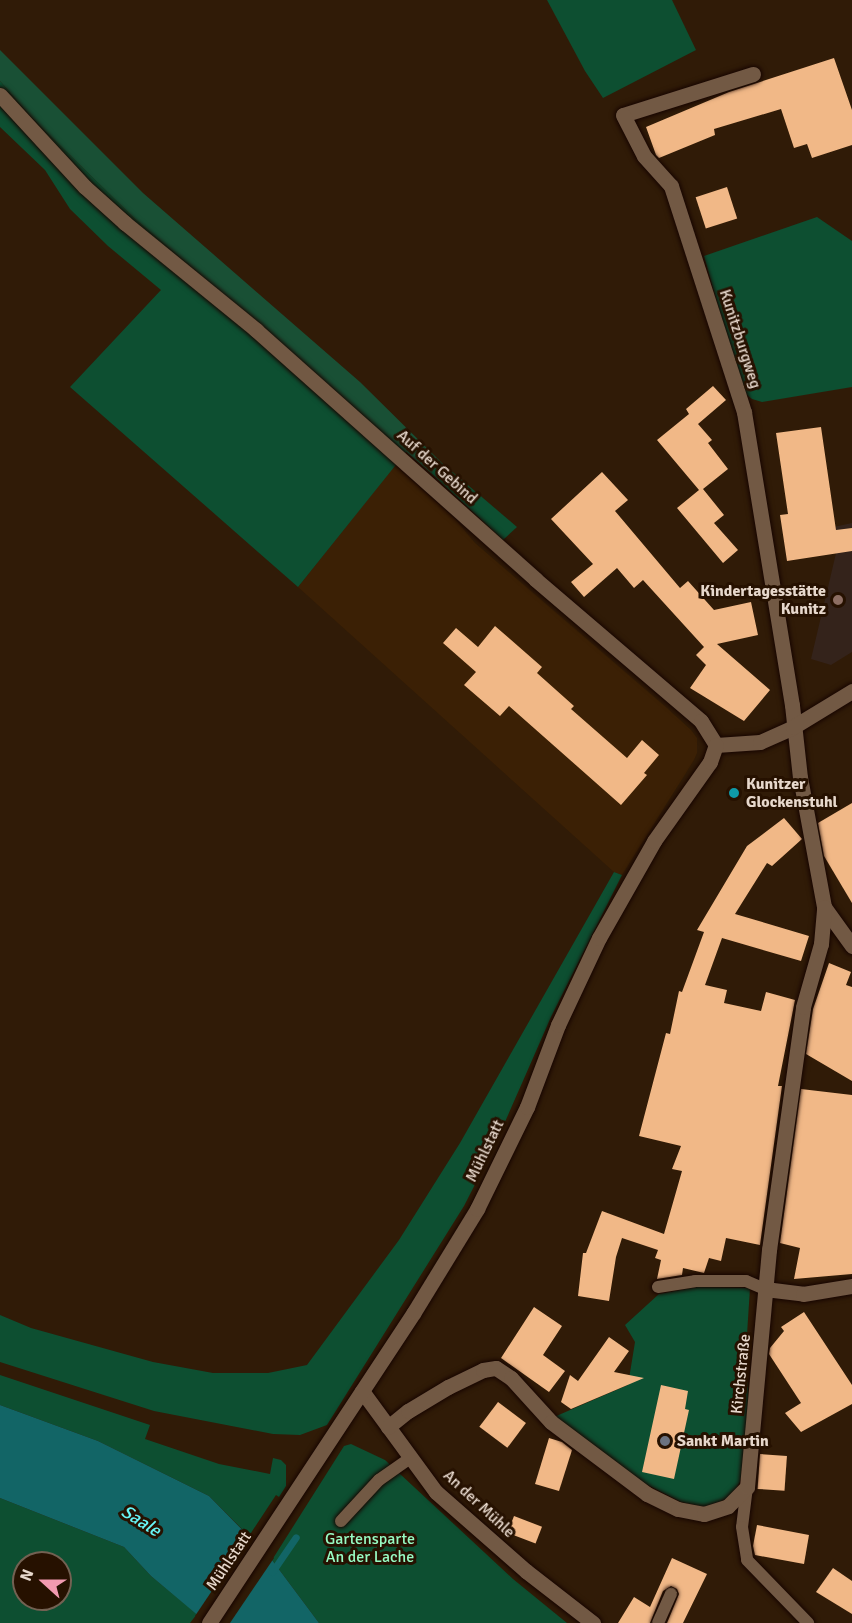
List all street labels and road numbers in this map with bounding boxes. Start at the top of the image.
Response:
street label: Kunitzburgweg [715,287,765,391]
street label: Auf der Gebind [393,426,481,508]
street label: Mühlstatt [462,1117,508,1185]
street label: Kirchstraße [727,1333,755,1415]
street label: An der Mühle [439,1466,519,1542]
street label: Mühlstatt [202,1528,256,1594]

